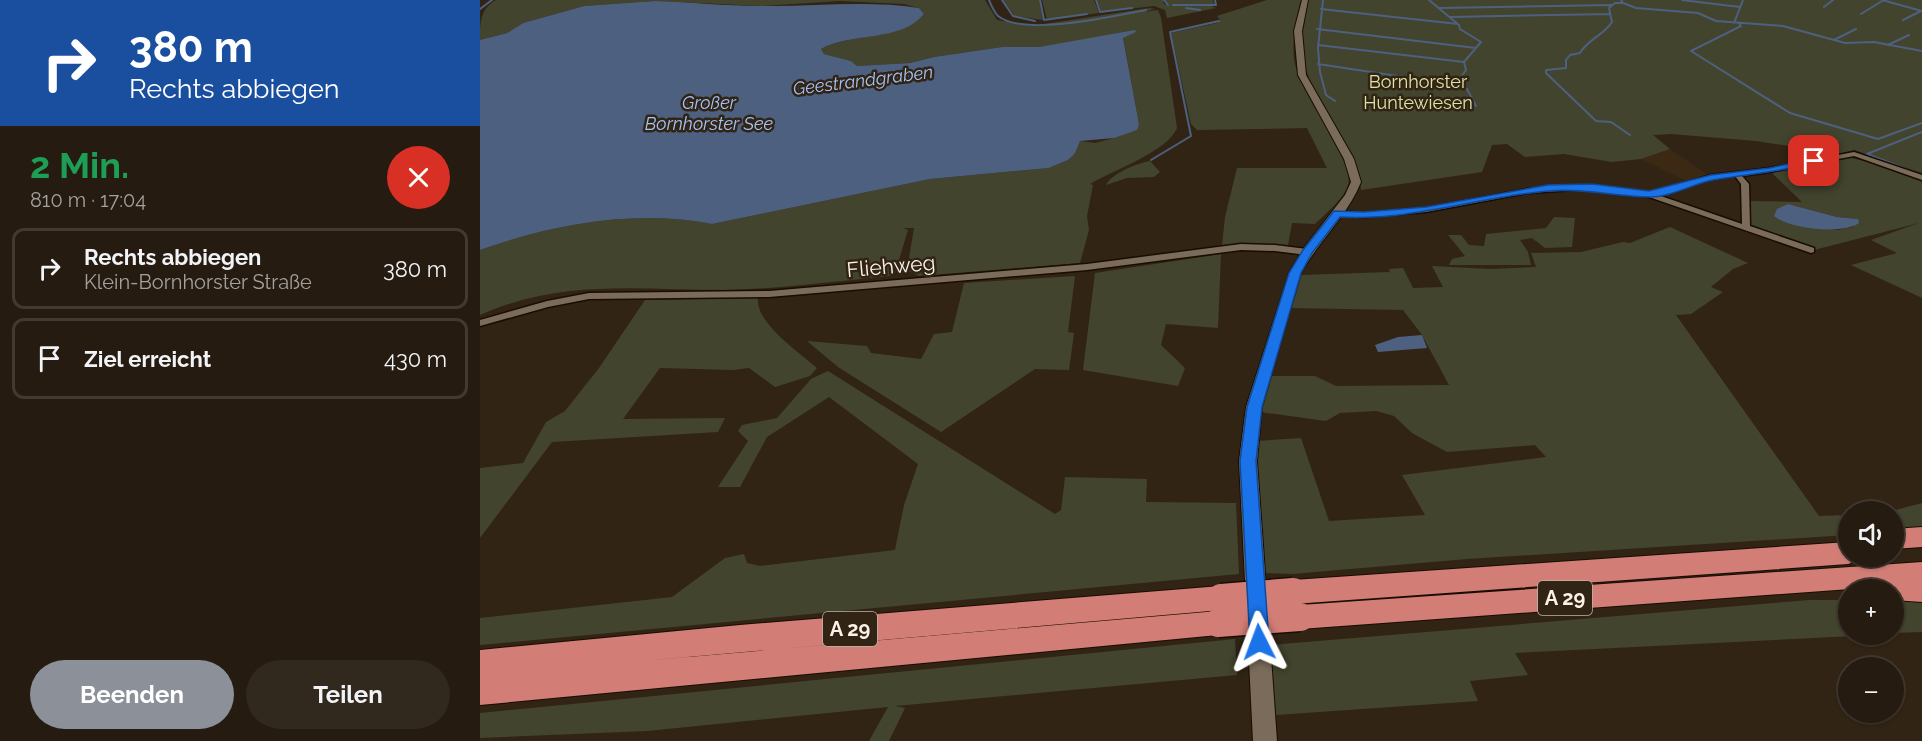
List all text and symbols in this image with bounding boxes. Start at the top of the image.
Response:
text: 380 m [129,23,253,72]
icon: right [30,24,108,102]
water label: Geestrandgraben [792,61,934,99]
park label: Bornhorster Huntewiesen [1363,71,1473,113]
text: Rechts abbiegen [129,73,339,104]
water label: Großer Bornhorster See [645,92,774,134]
pin [1788,135,1839,186]
text: 2 Min. [30,144,129,186]
icon: arrive [1797,144,1830,177]
button: close [387,146,450,209]
text: 810 m · 17:04 [30,188,146,212]
text: Rechts abbiegen [84,244,261,270]
street label: Fliehweg [846,250,936,282]
icon: right [33,252,66,285]
text: 380 m [383,256,447,282]
text: Klein-Bornhorster Straße [84,270,312,294]
icon: arrive [33,342,66,375]
text: Ziel erreicht [84,346,211,372]
text: 430 m [384,346,447,372]
map controls [1838,501,1904,723]
button: sound [1838,501,1904,567]
button: + [1838,579,1904,645]
road number: A 29 [1538,581,1592,615]
position arrow [1227,610,1291,674]
road number: A 29 [823,612,877,646]
button: − [1838,657,1904,723]
button: Beenden [30,660,234,729]
button: Teilen [246,660,450,729]

